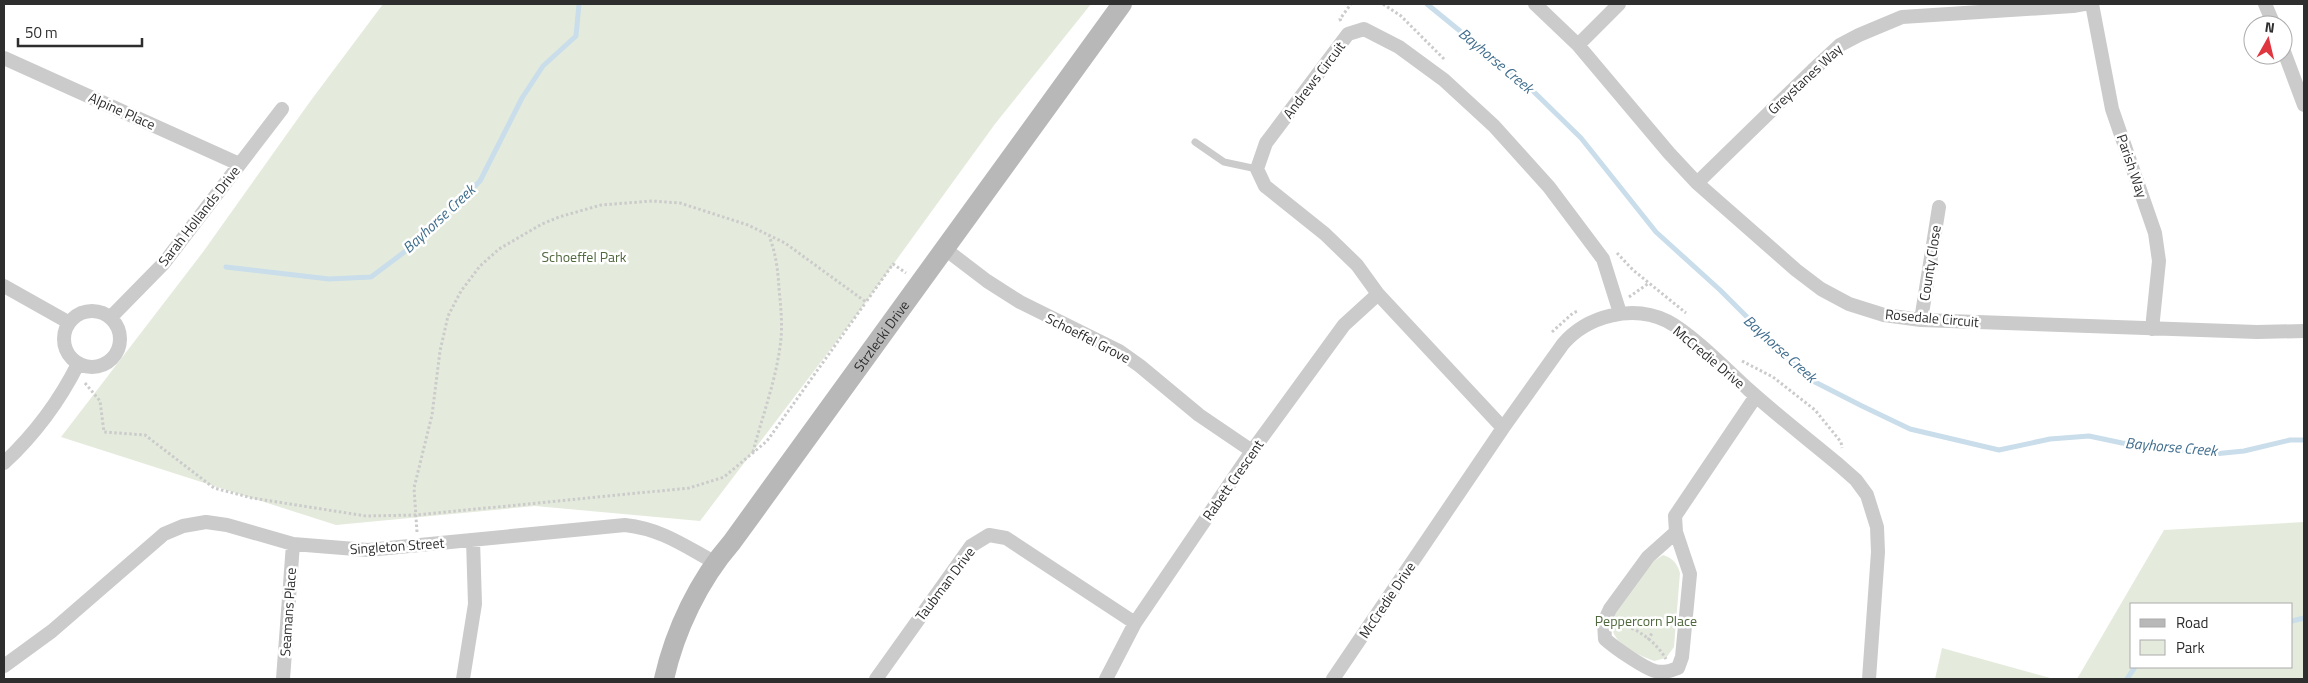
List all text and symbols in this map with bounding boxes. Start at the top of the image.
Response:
scale bar [18,15,141,47]
north arrow [2243,15,2293,65]
text: N [2264,16,2276,38]
text: 50 m [25,21,58,44]
water label: Bayhorse Creek [1454,22,1541,100]
street label: Andrews Circuit [1278,37,1350,123]
street label: Greystanes Way [1763,38,1847,119]
street label: Alpine Place [85,86,159,135]
street label: Parish Way [2112,131,2153,201]
street label: Sarah Hollands Drive [153,161,245,270]
water label: Bayhorse Creek [397,177,482,258]
street label: County Close [1913,224,1946,302]
park label: Schoeffel Park [542,246,627,267]
street label: Strzlecki Drive [848,296,914,376]
street label: Rosedale Circuit [1884,303,1980,332]
street label: Schoeffel Grove [1042,307,1134,368]
water label: Bayhorse Creek [1738,309,1824,389]
street label: McCredie Drive [1669,320,1750,393]
water label: Bayhorse Creek [2124,431,2220,462]
street label: Rabett Crescent [1197,435,1268,524]
street label: Singleton Street [349,532,445,559]
street label: Taubman Drive [910,542,979,625]
street label: McCredie Drive [1353,557,1420,642]
street label: Seamans Place [274,567,301,657]
legend [2130,603,2293,668]
park label: Peppercorn Place [1595,610,1697,631]
text: Road [2176,611,2208,634]
text: Park [2176,636,2205,659]

